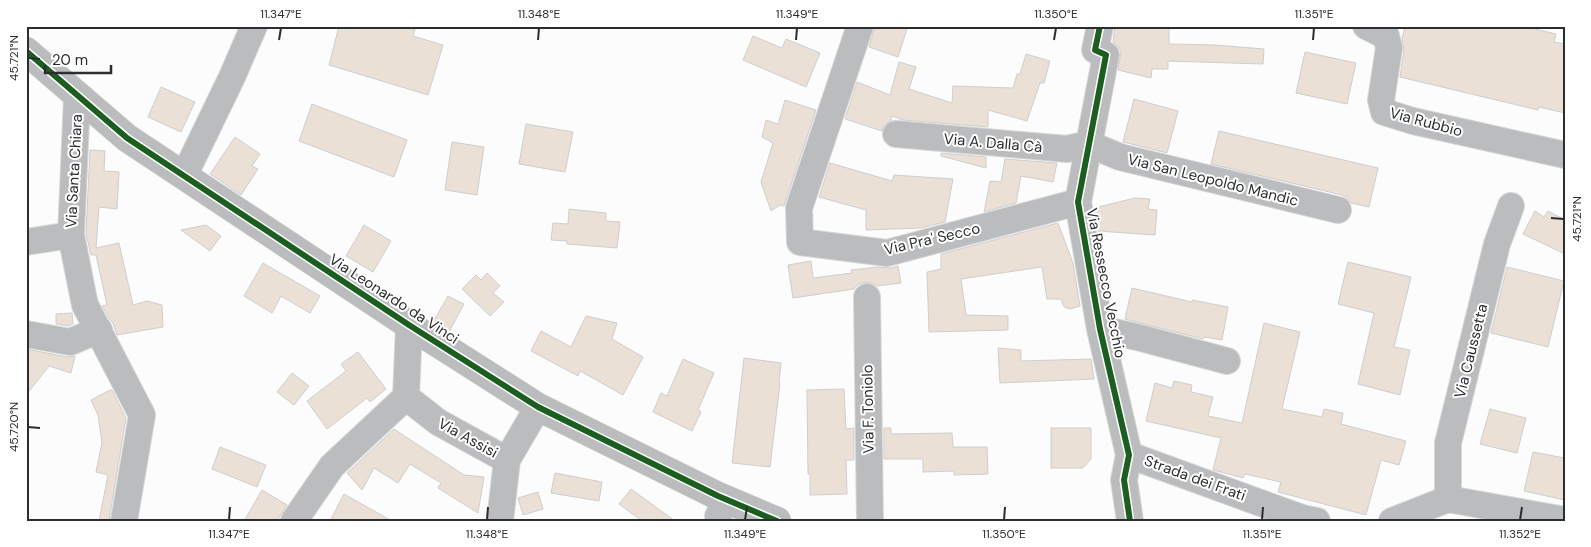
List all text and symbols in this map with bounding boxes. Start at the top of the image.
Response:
text: 11.347°E [260,6,302,22]
text: 11.348°E [518,6,560,22]
text: 11.349°E [776,6,819,22]
text: 11.350°E [1034,6,1078,22]
text: 11.351°E [1295,6,1334,22]
text: 45.721°N [6,35,22,81]
scale bar [45,42,111,74]
text: 20 m [52,50,88,70]
street label: Via Rubbio [1387,103,1465,141]
street label: Via Santa Chiara [61,113,87,229]
street label: Via A. Dalla Cà [943,129,1043,157]
street label: Via San Leopoldo Mandic [1126,149,1300,211]
text: 45.721°N [1569,196,1585,242]
street label: Via Ressecco Vecchio [1082,206,1130,360]
street label: Via Pra' Secco [882,218,982,260]
street label: Via Leonardo da Vinci [325,249,463,349]
street label: Via Caussetta [1450,302,1492,400]
street label: Via F. Toniolo [857,364,879,454]
text: 45.720°N [6,402,22,452]
street label: Via Assisi [434,413,502,463]
street label: Strada dei Frati [1142,450,1248,506]
text: 11.347°E [208,526,250,542]
text: 11.348°E [466,526,508,542]
text: 11.349°E [724,526,767,542]
text: 11.350°E [982,526,1026,542]
text: 11.351°E [1243,526,1282,542]
text: 11.352°E [1499,526,1541,542]

